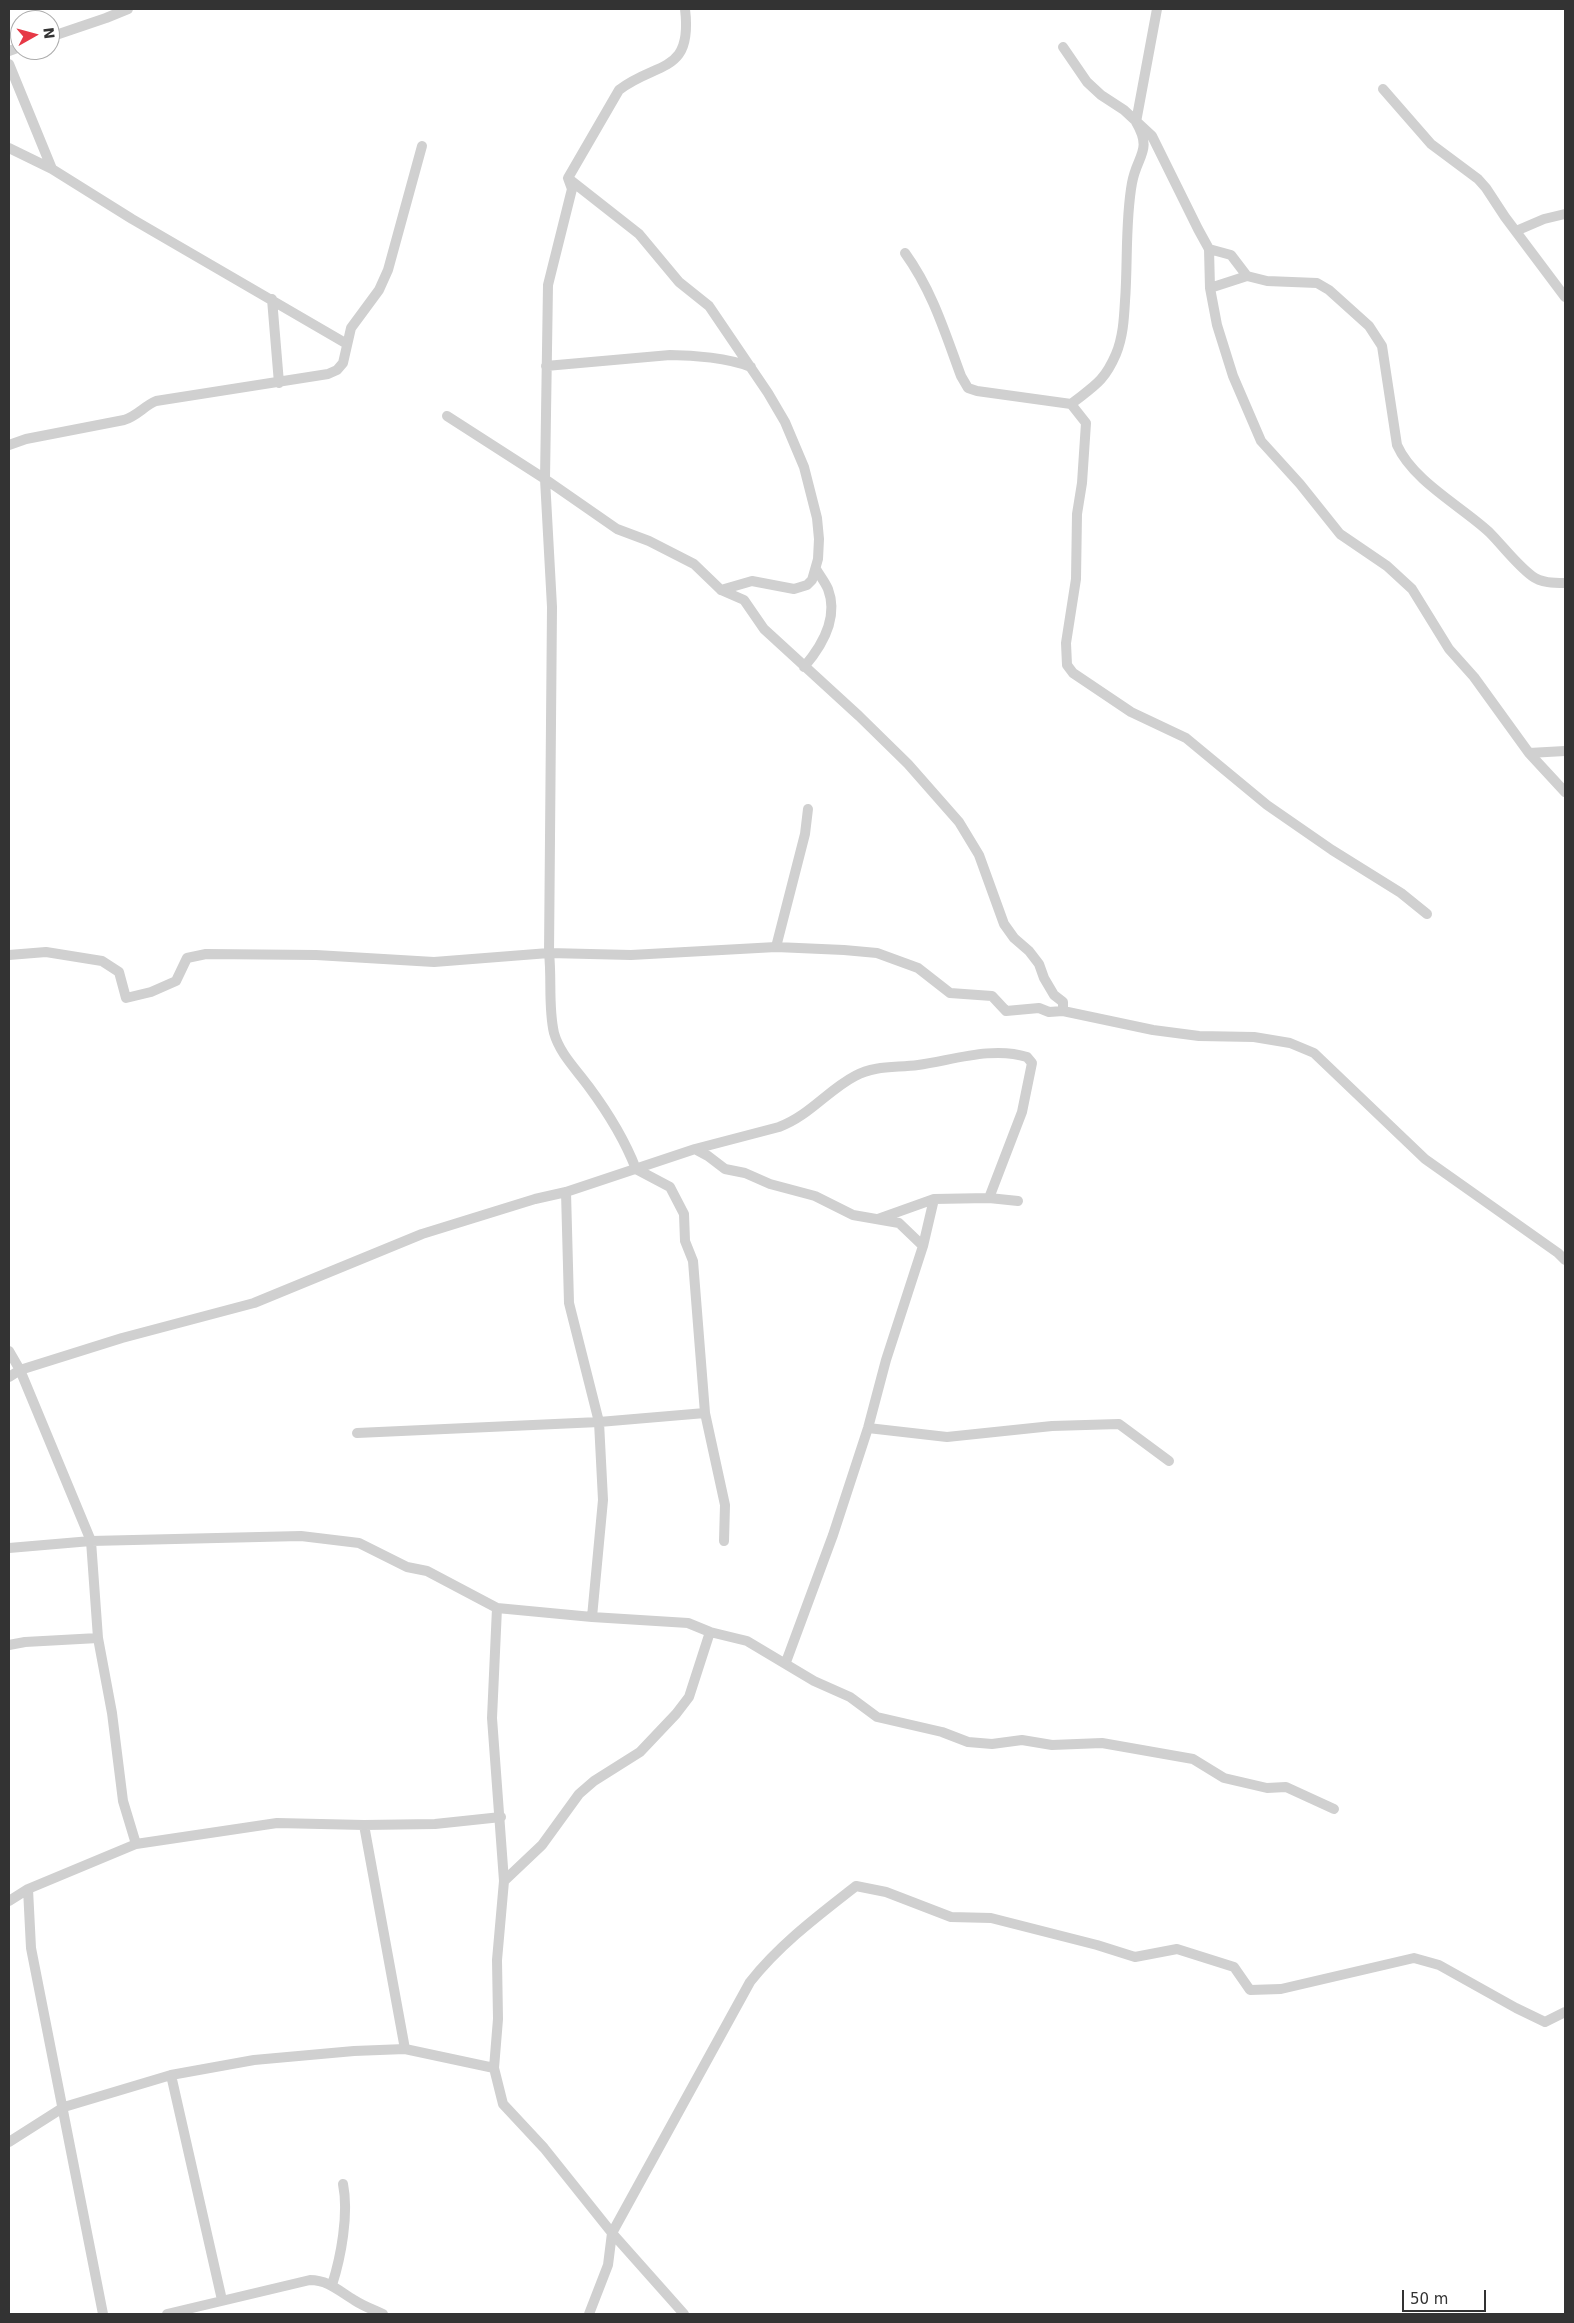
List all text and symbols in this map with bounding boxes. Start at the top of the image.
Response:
north arrow [10,10,60,60]
text: N [40,27,58,40]
scale bar [1404,2280,1488,2312]
text: 50 m [1410,2290,1448,2308]

